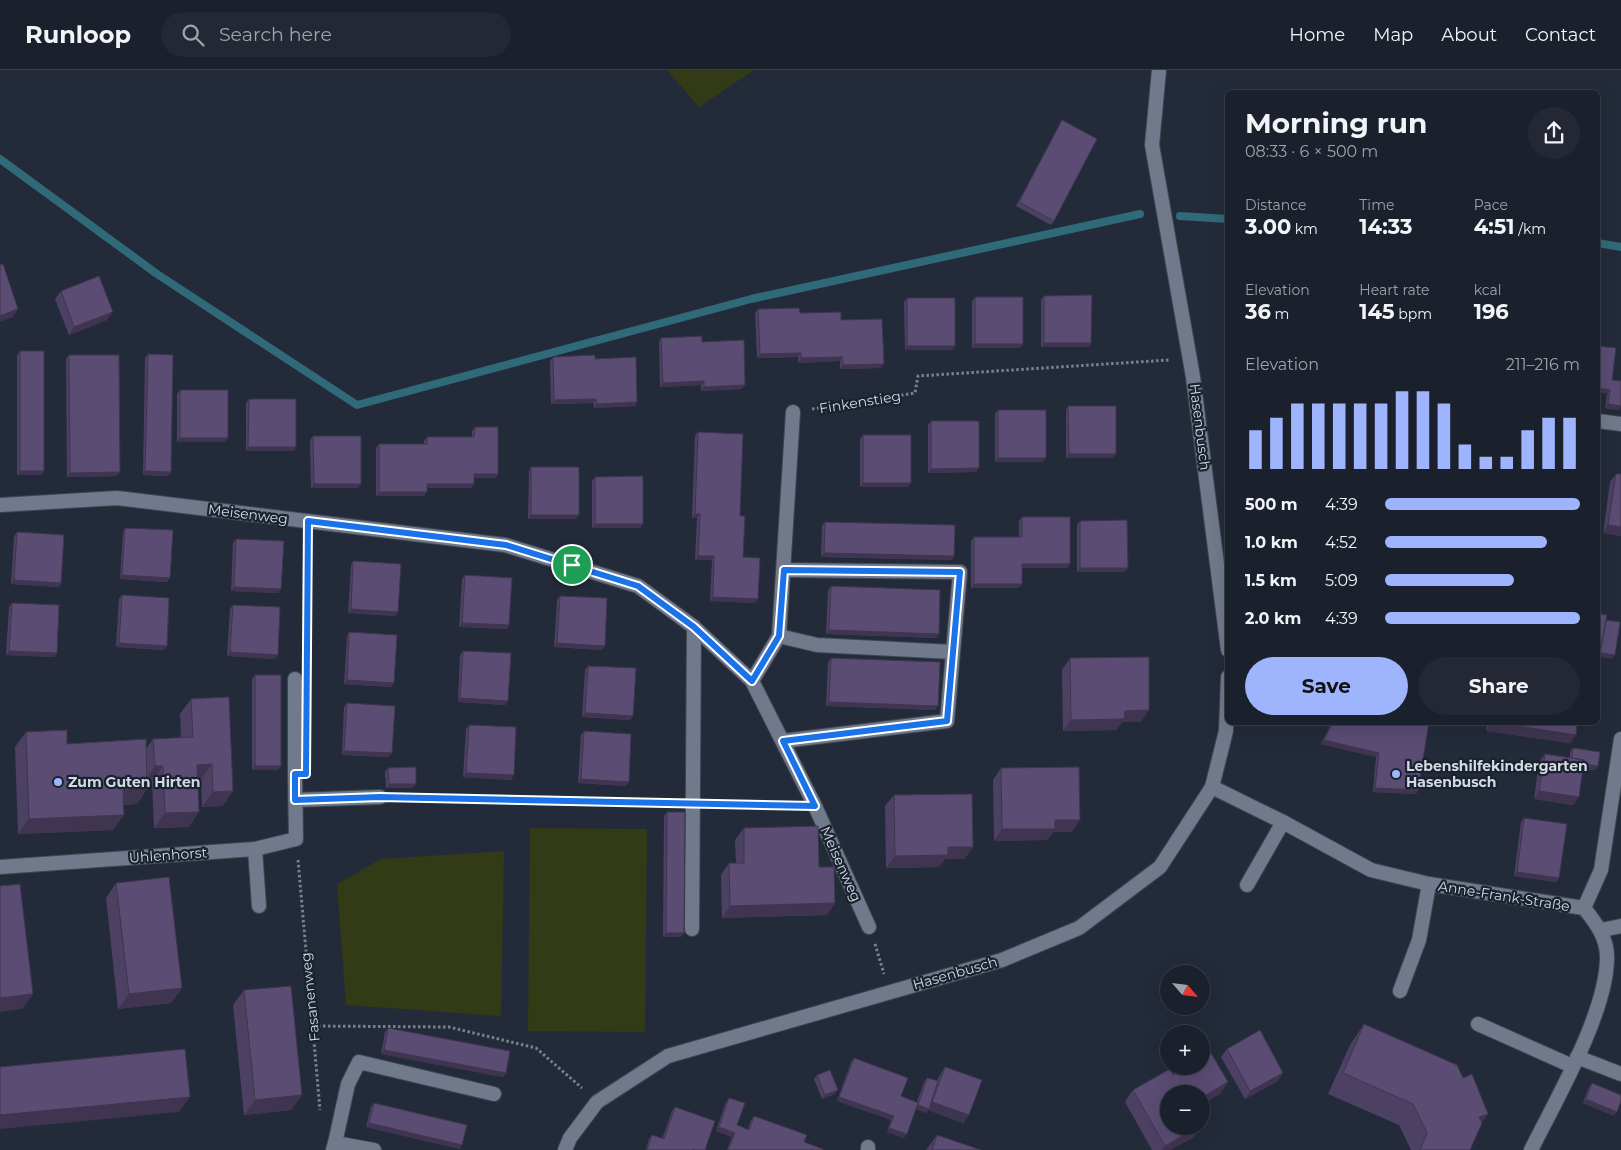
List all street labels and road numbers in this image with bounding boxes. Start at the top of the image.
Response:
street label: Hasenbusch [1186,383,1214,471]
street label: Finkenstieg [818,387,902,417]
street label: Meisenweg [207,500,289,528]
street label: Meisenweg [816,824,866,904]
street label: Uhlenhorst [128,843,208,867]
street label: Anne-Frank-Straße [1437,877,1571,915]
street label: Fasanenweg [296,952,324,1042]
street label: Hasenbusch [911,952,999,994]

